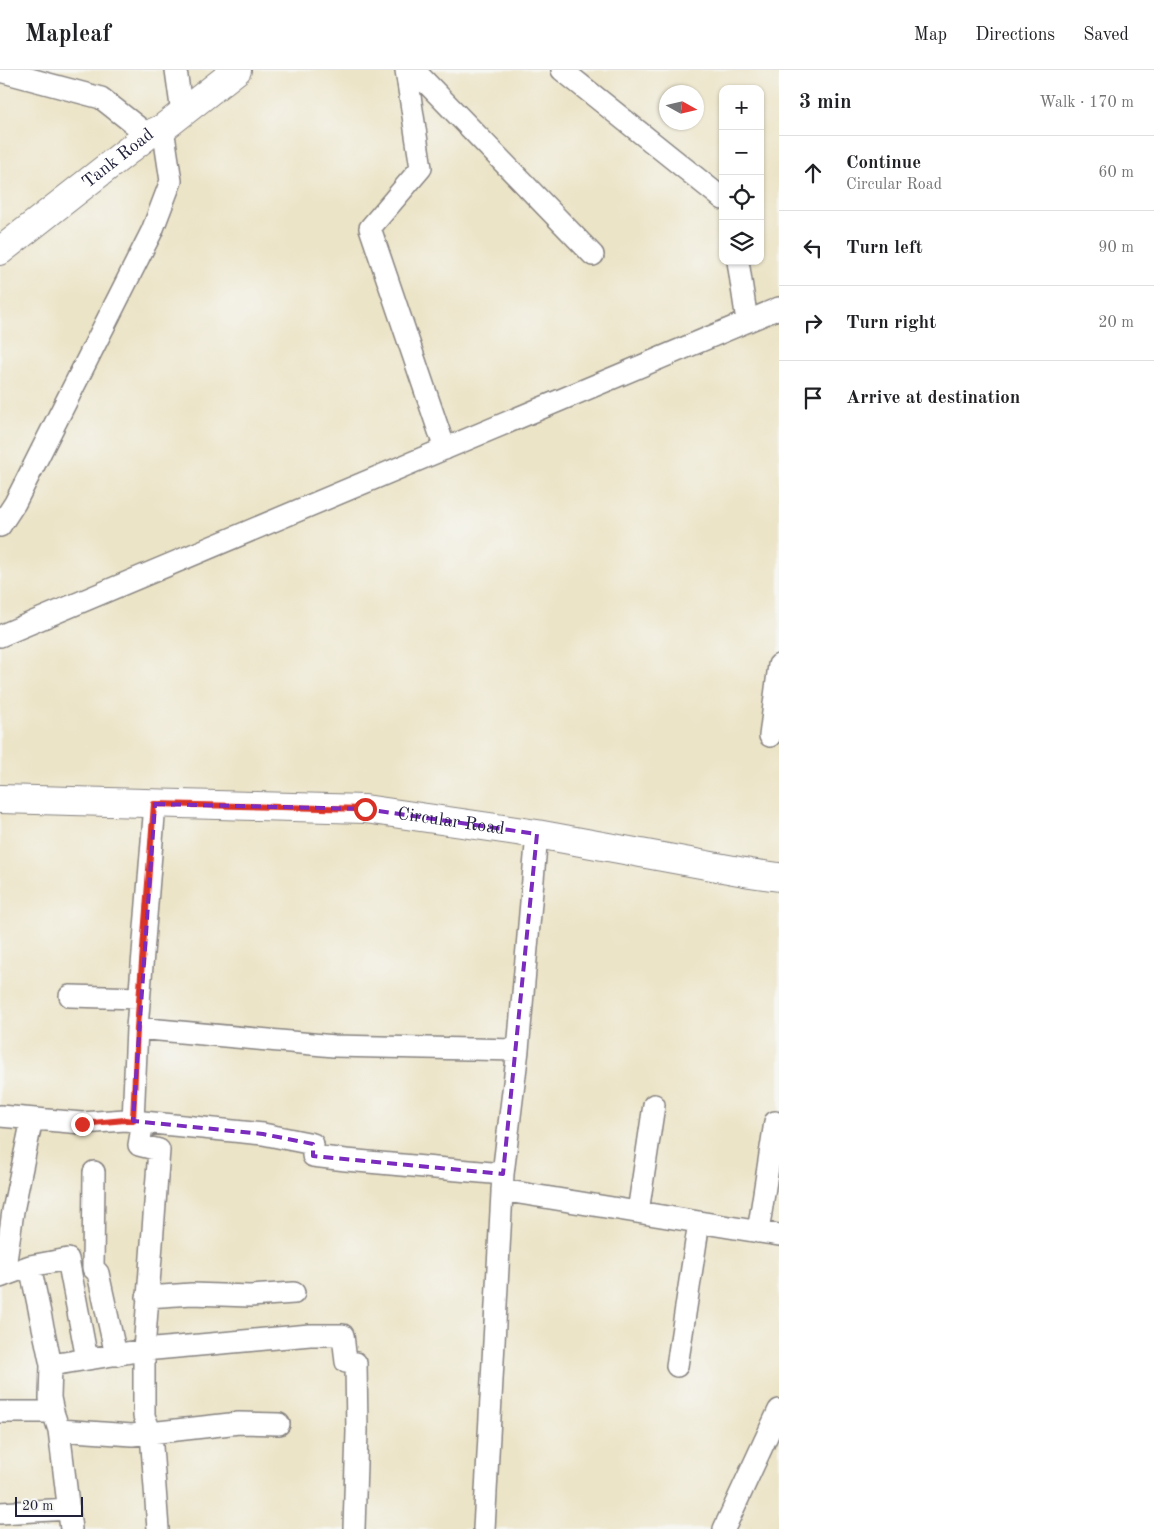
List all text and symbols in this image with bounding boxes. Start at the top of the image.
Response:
text: Mapleaf [25,23,111,47]
text: Map [914,26,947,44]
text: Directions [975,26,1055,44]
text: Saved [1083,26,1129,44]
north arrow [659,85,704,130]
map controls [719,85,764,265]
button: + [719,85,764,130]
text: 3 min [799,92,852,113]
text: Walk · 170 m [1039,95,1134,111]
street label: Tank Road [79,125,157,192]
button: − [719,130,764,175]
text: Continue [846,154,921,173]
icon: ahead [799,159,827,187]
text: 60 m [1098,165,1134,181]
button: locate [719,175,764,220]
text: Circular Road [846,177,942,193]
button: layers [719,220,764,265]
icon: left [799,234,827,262]
text: Turn left [846,239,923,258]
text: 90 m [1098,240,1134,256]
icon: right [799,309,827,337]
text: Turn right [846,314,936,333]
text: 20 m [1098,315,1134,331]
icon: arrive [799,384,827,412]
text: Arrive at destination [846,389,1020,408]
route start [354,798,377,821]
street label: Circular Road [396,805,506,838]
route end [71,1113,94,1136]
scale bar [15,1494,82,1517]
text: 20 m [22,1499,53,1513]

